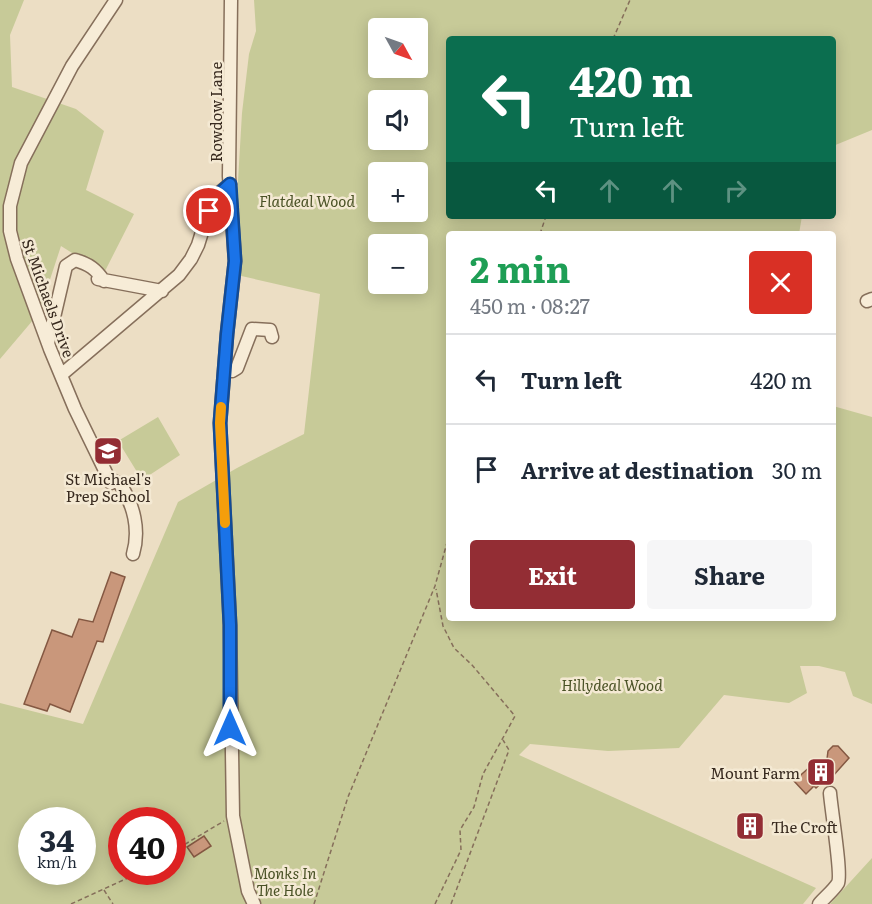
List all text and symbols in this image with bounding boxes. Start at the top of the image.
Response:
north arrow [368,18,428,78]
map controls [368,18,428,294]
text: 420 m [569,48,693,110]
icon: left [470,60,548,138]
street label: Rowdow Lane [204,62,227,162]
button: sound [368,90,428,150]
text: Turn left [569,105,684,145]
button: + [368,162,428,222]
icon: left [530,174,563,207]
icon: ahead [593,174,626,207]
icon: ahead [656,174,689,207]
icon: right [719,174,752,207]
pin [183,185,234,236]
park label: Flatdeal Wood [259,189,355,212]
icon: arrive [192,194,225,227]
button: − [368,234,428,294]
street label: St Michaels Drive [17,235,81,361]
text: 2 min [470,241,571,294]
button: close [749,251,812,314]
text: 450 m · 08:27 [470,290,590,320]
icon: left [470,363,503,396]
text: Turn left [521,363,622,396]
text: 420 m [750,363,812,396]
school or university icon: St Michael's Prep School [92,435,124,467]
icon: arrive [470,453,503,486]
text: Arrive at destination [521,453,754,486]
text: 30 m [772,453,822,486]
place label: St Michael's Prep School [65,467,151,507]
button: Exit [470,540,635,609]
button: Share [647,540,812,609]
park label: Hillydeal Wood [561,673,663,696]
position arrow [198,696,262,760]
building icon: Mount Farm [805,756,837,788]
place label: Mount Farm [710,761,800,784]
speed limit sign: 40 [108,807,186,885]
building icon: The Croft [734,810,766,842]
place label: The Croft [771,815,838,838]
text: 34 [40,817,74,861]
text: km/h [37,850,77,873]
park label: Monks In The Hole [254,861,316,901]

